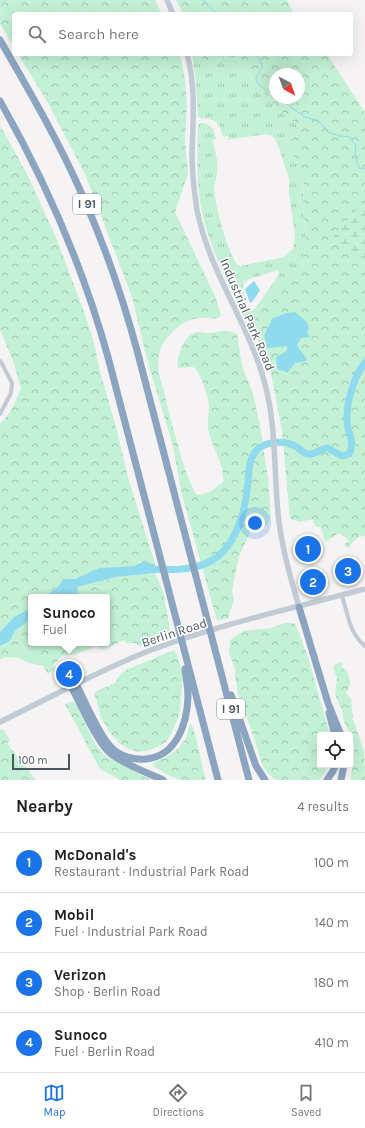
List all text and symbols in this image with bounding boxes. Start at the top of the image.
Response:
search box [12,12,353,56]
icon: search [26,23,48,45]
text: Search here [58,25,139,43]
north arrow [269,68,305,104]
road number: I 91 [73,194,101,214]
street label: Industrial Park Road [217,256,278,373]
your location [245,513,265,533]
pin: 1 [295,534,321,564]
pin: 3 [335,556,361,586]
pin: 2 [300,567,326,597]
popup [28,594,110,646]
text: Sunoco [42,604,96,622]
street label: Berlin Road [140,615,209,650]
text: Fuel [42,622,67,637]
pin: 4 [56,659,82,689]
road number: I 91 [217,699,245,719]
map controls [317,732,353,768]
button: locate [317,732,353,768]
scale bar [12,752,70,771]
text: 100 m [18,754,48,767]
text: Nearby [16,796,73,816]
text: 4 results [297,799,349,814]
text: McDonald's [54,846,136,864]
text: 1 [27,855,31,870]
text: 100 m [314,855,349,870]
text: Restaurant · Industrial Park Road [54,864,249,879]
text: Mobil [54,906,94,924]
text: 2 [25,915,33,930]
text: 140 m [314,915,349,930]
text: Fuel · Industrial Park Road [54,924,208,939]
text: Verizon [54,966,106,984]
text: 3 [25,975,33,990]
text: 180 m [314,975,349,990]
text: Shop · Berlin Road [54,984,161,999]
text: Sunoco [54,1026,107,1044]
text: 4 [25,1035,33,1050]
text: 410 m [314,1035,349,1050]
text: Fuel · Berlin Road [54,1044,155,1059]
tab: Map [43,1082,65,1119]
tab: Directions [152,1082,204,1119]
tab: Saved [291,1082,322,1119]

